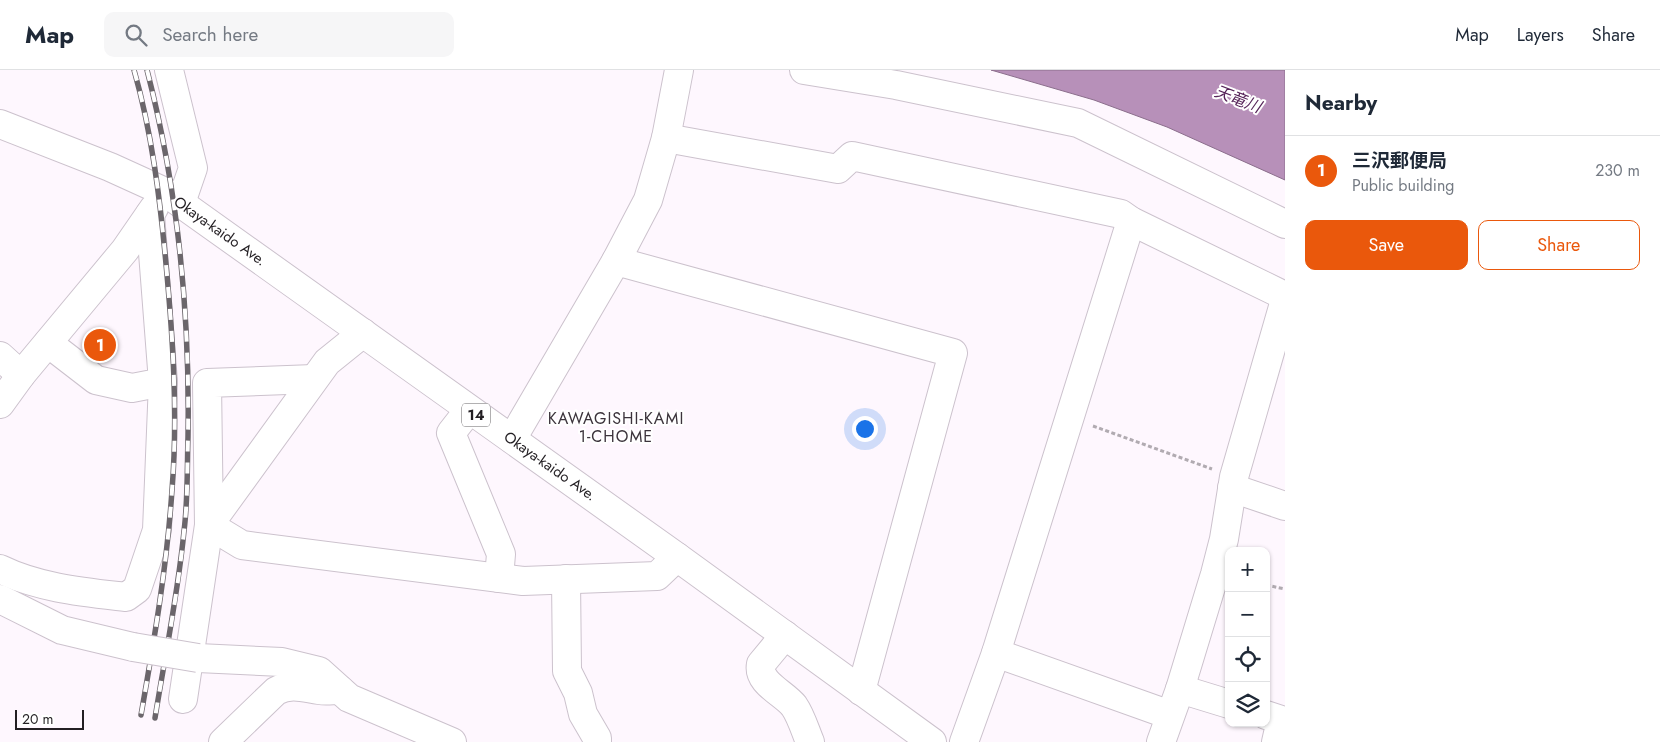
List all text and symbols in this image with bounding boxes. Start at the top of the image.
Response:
search box [104,12,454,57]
text: Map [25,17,74,52]
icon: search [122,21,150,49]
text: Search here [162,21,258,48]
text: Map [1455,22,1489,48]
text: Layers [1517,22,1564,48]
text: Share [1592,22,1635,48]
water label: 天竜川 [1211,80,1266,119]
text: Nearby [1305,88,1377,118]
text: 三沢郵便局 [1352,147,1447,174]
text: 1 [1317,159,1325,182]
text: 230 m [1595,159,1640,182]
text: Public building [1352,174,1454,197]
street label: Okaya-kaido Ave. [169,191,271,271]
button: Save [1305,220,1468,270]
button: Share [1478,220,1640,270]
pin: 1 [84,326,116,364]
road number: 14 [462,404,490,426]
district label: KAWAGISHI-KAMI 1-CHOME [548,407,684,448]
your location [852,416,878,442]
street label: Okaya-kaido Ave. [499,426,601,506]
map controls [1225,547,1270,727]
button: + [1225,547,1270,592]
button: − [1225,592,1270,637]
button: locate [1225,637,1270,682]
button: layers [1225,682,1270,727]
scale bar [15,707,84,730]
text: 20 m [22,709,54,729]

